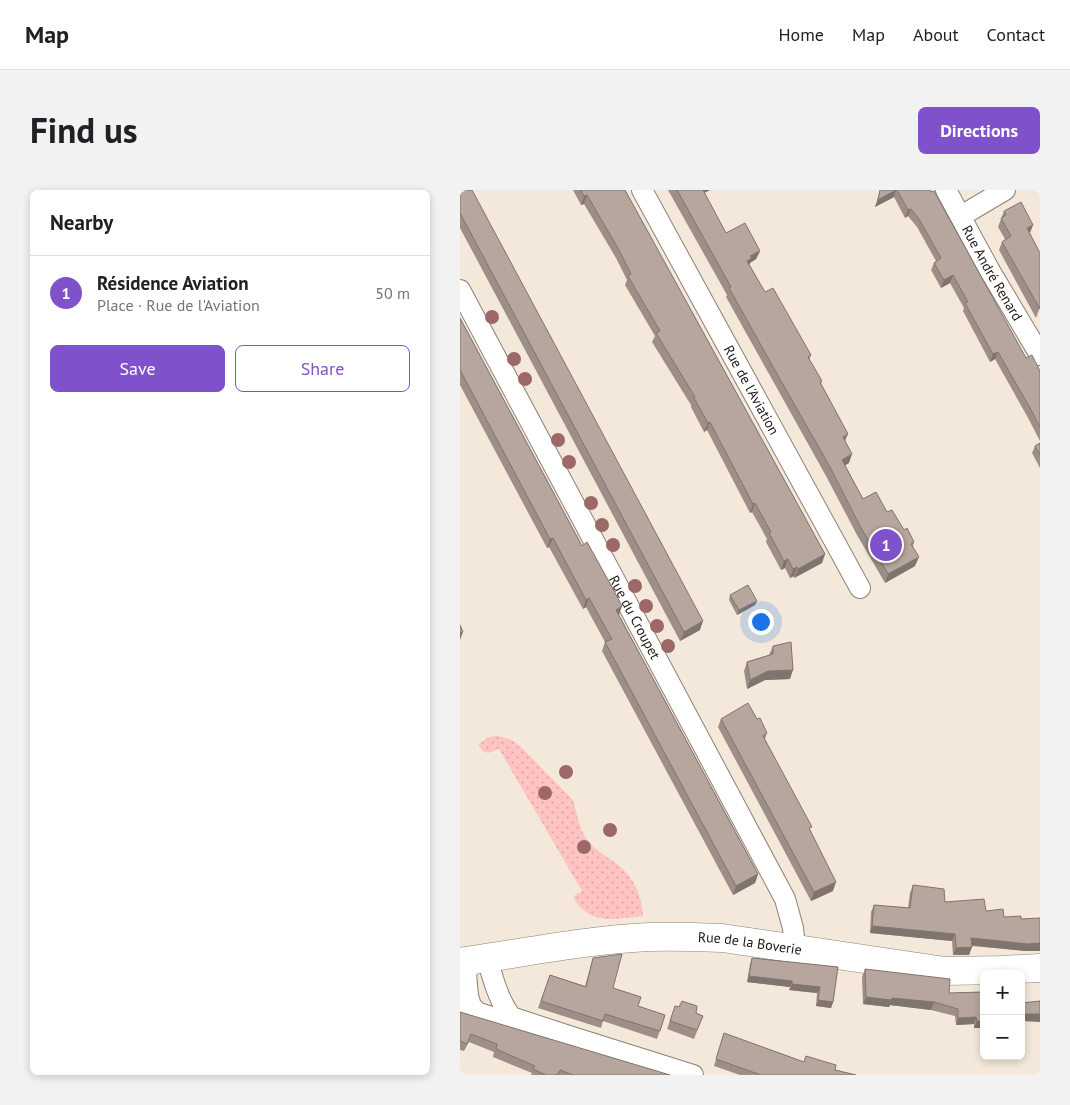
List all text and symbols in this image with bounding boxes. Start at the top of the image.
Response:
text: Map [25,19,69,50]
text: Home [778,23,824,46]
text: Map [852,23,885,46]
text: About [913,23,959,46]
text: Contact [987,23,1045,46]
text: Find us [30,107,138,153]
button: Directions [918,107,1040,154]
text: Nearby [50,209,113,236]
street label: Rue André Renard [958,222,1027,324]
text: Résidence Aviation [97,271,249,295]
text: 1 [61,283,71,303]
text: 50 m [375,283,410,303]
text: Place · Rue de l'Aviation [97,295,260,315]
street label: Rue de l'Aviation [720,342,783,438]
button: Save [50,345,225,392]
button: Share [235,345,410,392]
pin: 1 [870,526,902,564]
street label: Rue du Croupet [605,572,665,663]
your location [748,609,774,635]
street label: Rue de la Boverie [698,928,803,959]
map controls [980,970,1025,1060]
button: + [980,970,1025,1015]
button: − [980,1015,1025,1060]

